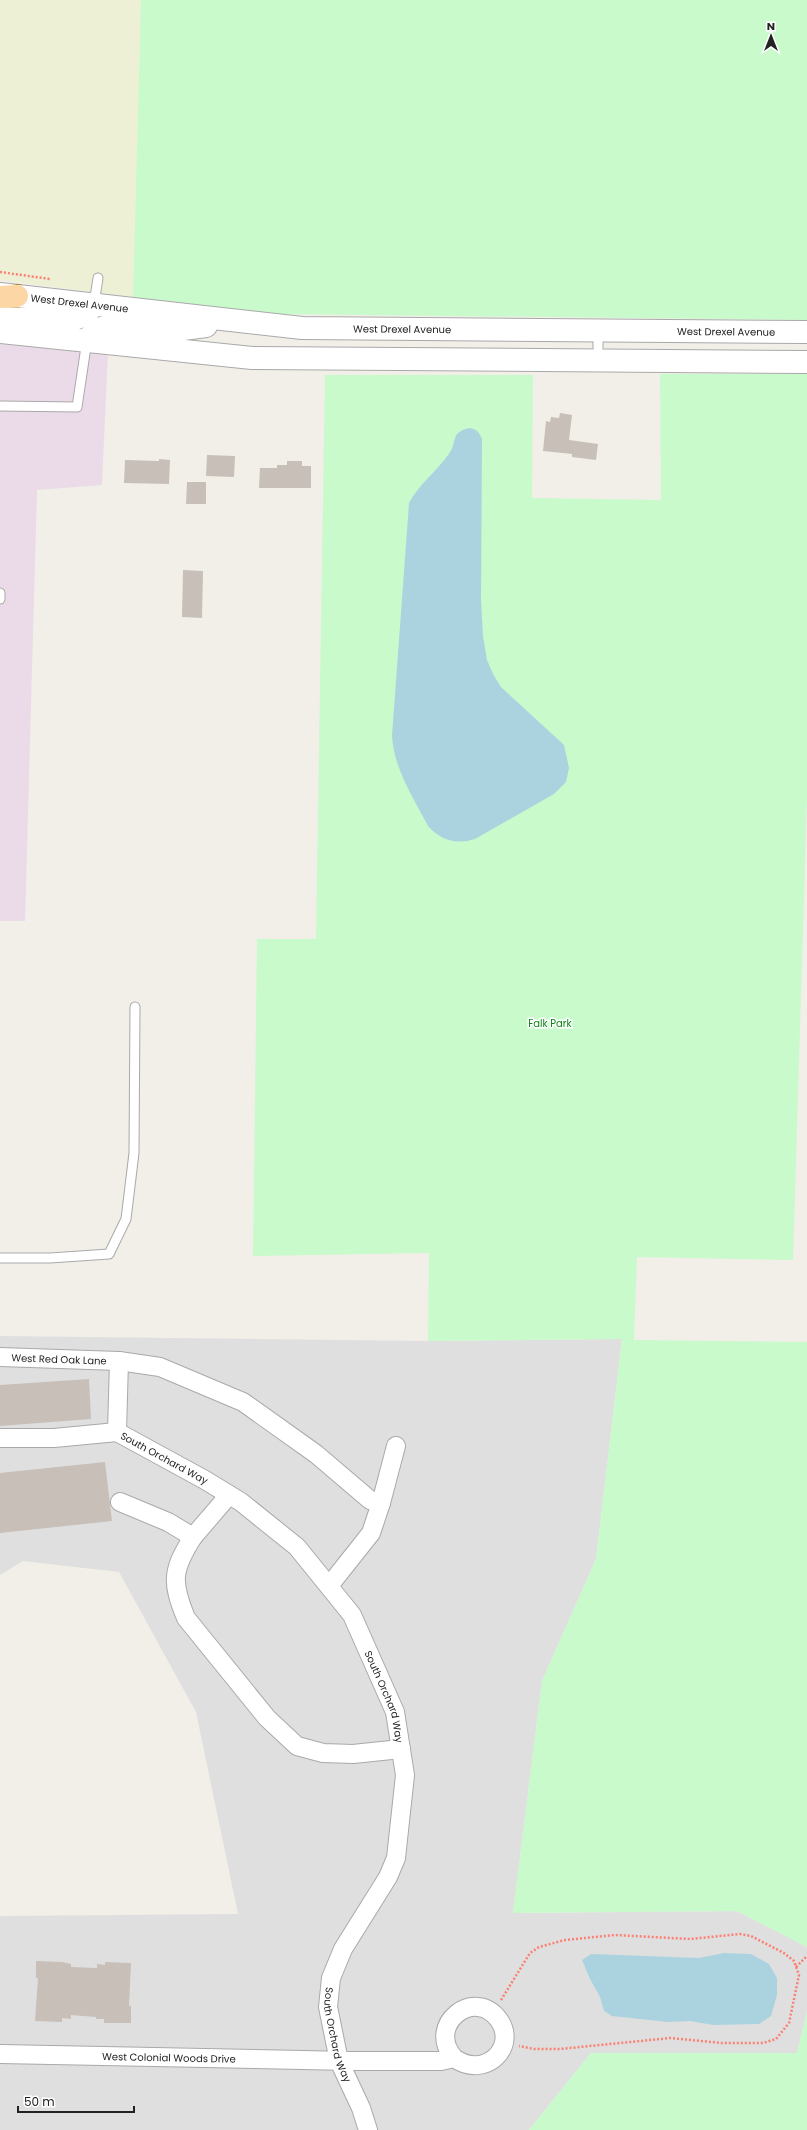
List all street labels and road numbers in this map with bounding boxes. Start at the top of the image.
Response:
street label: West Drexel Avenue [30,290,129,316]
street label: West Drexel Avenue [353,321,451,337]
street label: West Drexel Avenue [677,324,775,340]
street label: West Red Oak Lane [11,1350,107,1369]
street label: South Orchard Way [118,1428,211,1488]
street label: South Orchard Way [361,1648,407,1744]
street label: South Orchard Way [320,1986,355,2085]
street label: West Colonial Woods Drive [102,2049,236,2067]

